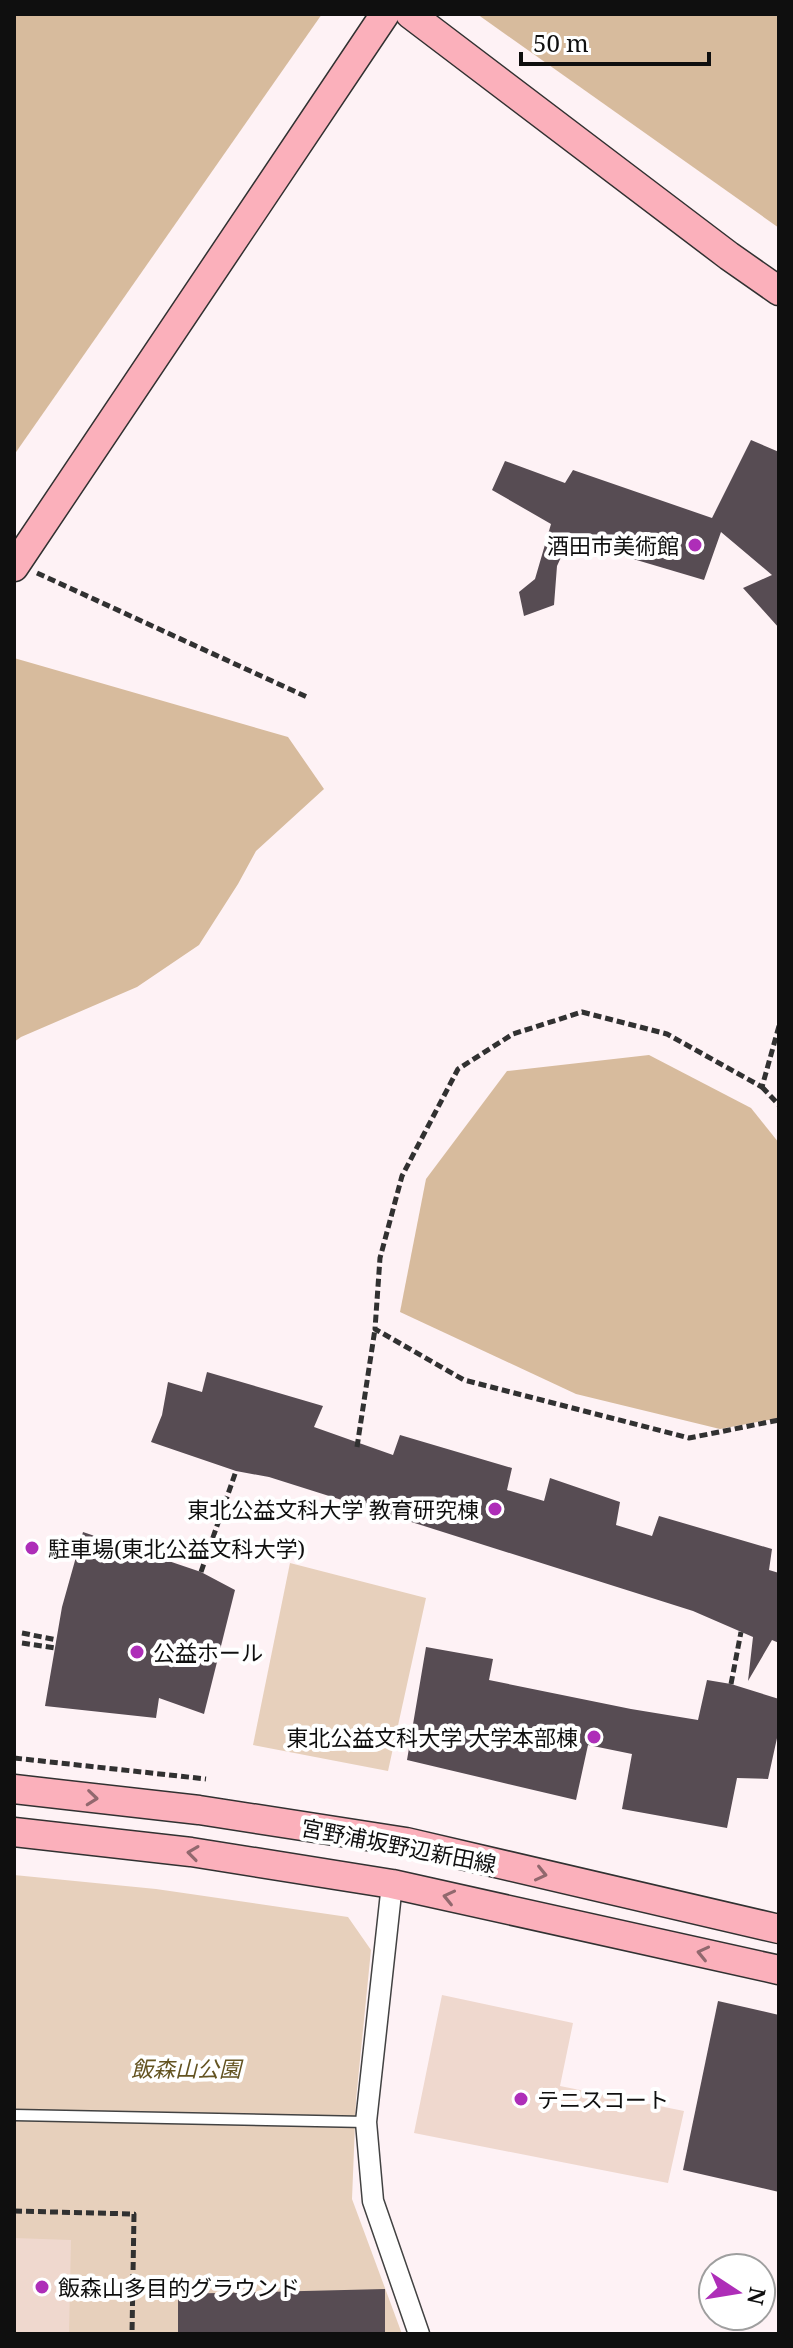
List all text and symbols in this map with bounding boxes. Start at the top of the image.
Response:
scale bar [521,16,709,66]
text: 50 m [533,26,589,59]
place label: 酒田市美術館 [547,530,679,560]
marker: 酒田市美術館 [686,536,704,554]
place label: 東北公益文科大学 教育研究棟 [187,1494,479,1524]
marker: 東北公益文科大学 教育研究棟 [486,1500,504,1518]
place label: 駐車場(東北公益文科大学) [48,1533,305,1563]
marker: 駐車場(東北公益文科大学) [23,1539,41,1557]
place label: 公益ホール [153,1637,263,1667]
marker: 公益ホール [128,1643,146,1661]
place label: 東北公益文科大学 大学本部棟 [286,1722,578,1752]
marker: 東北公益文科大学 大学本部棟 [585,1728,603,1746]
one-way arrow [85,1790,98,1807]
street label: 宮野浦坂野辺新田線 [299,1811,499,1879]
one-way arrow [186,1845,200,1862]
one-way arrow [533,1864,547,1881]
one-way arrow [443,1889,457,1906]
one-way arrow [697,1945,710,1962]
park label: 飯森山公園 [131,2053,244,2083]
place label: テニスコート [537,2084,669,2114]
marker: テニスコート [512,2090,530,2108]
north arrow [697,2252,777,2332]
place label: 飯森山多目的グラウンド [58,2272,300,2302]
marker: 飯森山多目的グラウンド [33,2278,51,2296]
text: N [741,2285,774,2308]

